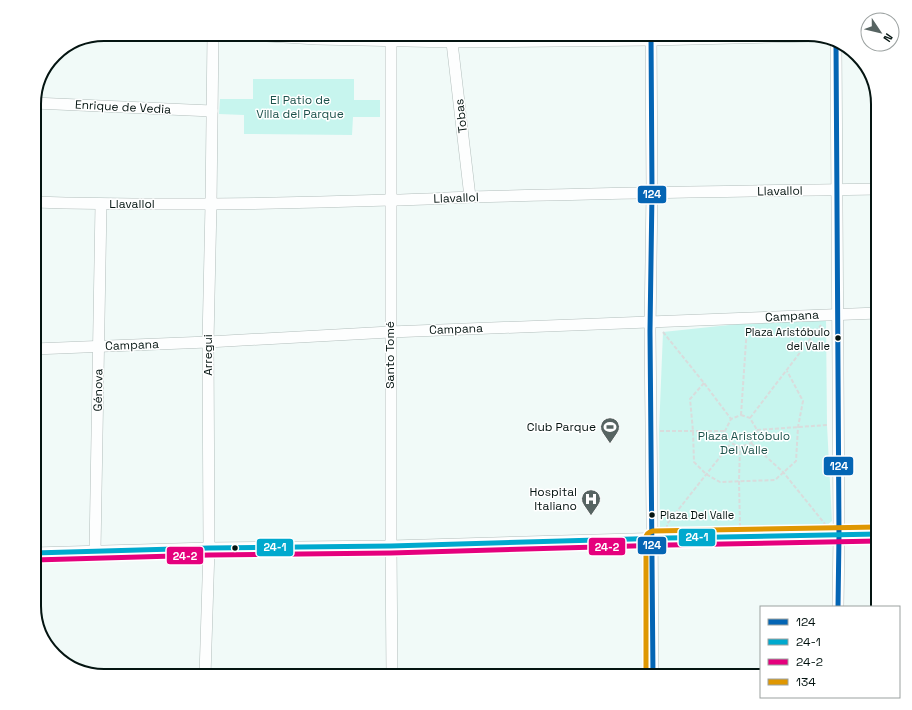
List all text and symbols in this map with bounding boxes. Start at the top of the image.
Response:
north arrow [860,12,900,52]
text: N [880,31,896,45]
park label: El Patio de Villa del Parque [256,92,344,122]
street label: Enrique de Vedia [75,96,172,118]
street label: Tobas [451,98,471,134]
street label: Llavallol [757,183,803,199]
line badge: 124 [637,185,667,204]
text: 124 [643,187,661,201]
street label: Llavallol [433,189,479,207]
street label: Llavallol [109,196,155,212]
street label: Campana [765,307,819,325]
street label: Campana [429,320,483,338]
street label: Santo Tomé [382,321,398,389]
place label: Plaza Aristóbulo del Valle [745,325,830,353]
marker: Plaza Aristóbulo del Valle [833,333,843,343]
street label: Arregui [200,334,216,376]
street label: Campana [105,336,159,354]
street label: Génova [90,368,106,412]
sports icon: Club Parque [599,416,621,444]
place label: Club Parque [527,419,596,435]
park label: Plaza Aristóbulo Del Valle [698,428,790,458]
line badge: 124 [823,456,854,476]
text: 124 [830,459,848,473]
place label: Hospital Italiano [529,484,577,514]
hospital icon: Hospital Italiano [580,488,602,516]
place label: Plaza Del Valle [660,508,734,522]
marker: Plaza Del Valle [647,510,657,520]
line badge: 24-1 [678,528,716,547]
text: 24-1 [685,530,709,544]
line badge: 124 [637,536,667,555]
line badge: 24-2 [588,537,626,556]
line badge: 24-1 [256,538,294,557]
text: 124 [643,538,661,552]
text: 24-1 [263,540,287,554]
text: 24-2 [595,540,620,554]
unlabelled marker [230,543,240,553]
line badge: 24-2 [166,546,204,565]
text: 24-2 [173,549,198,563]
legend [760,606,900,698]
text: 124 [796,614,816,630]
text: 24-1 [796,634,821,650]
text: 24-2 [796,654,823,670]
text: 134 [796,674,816,690]

